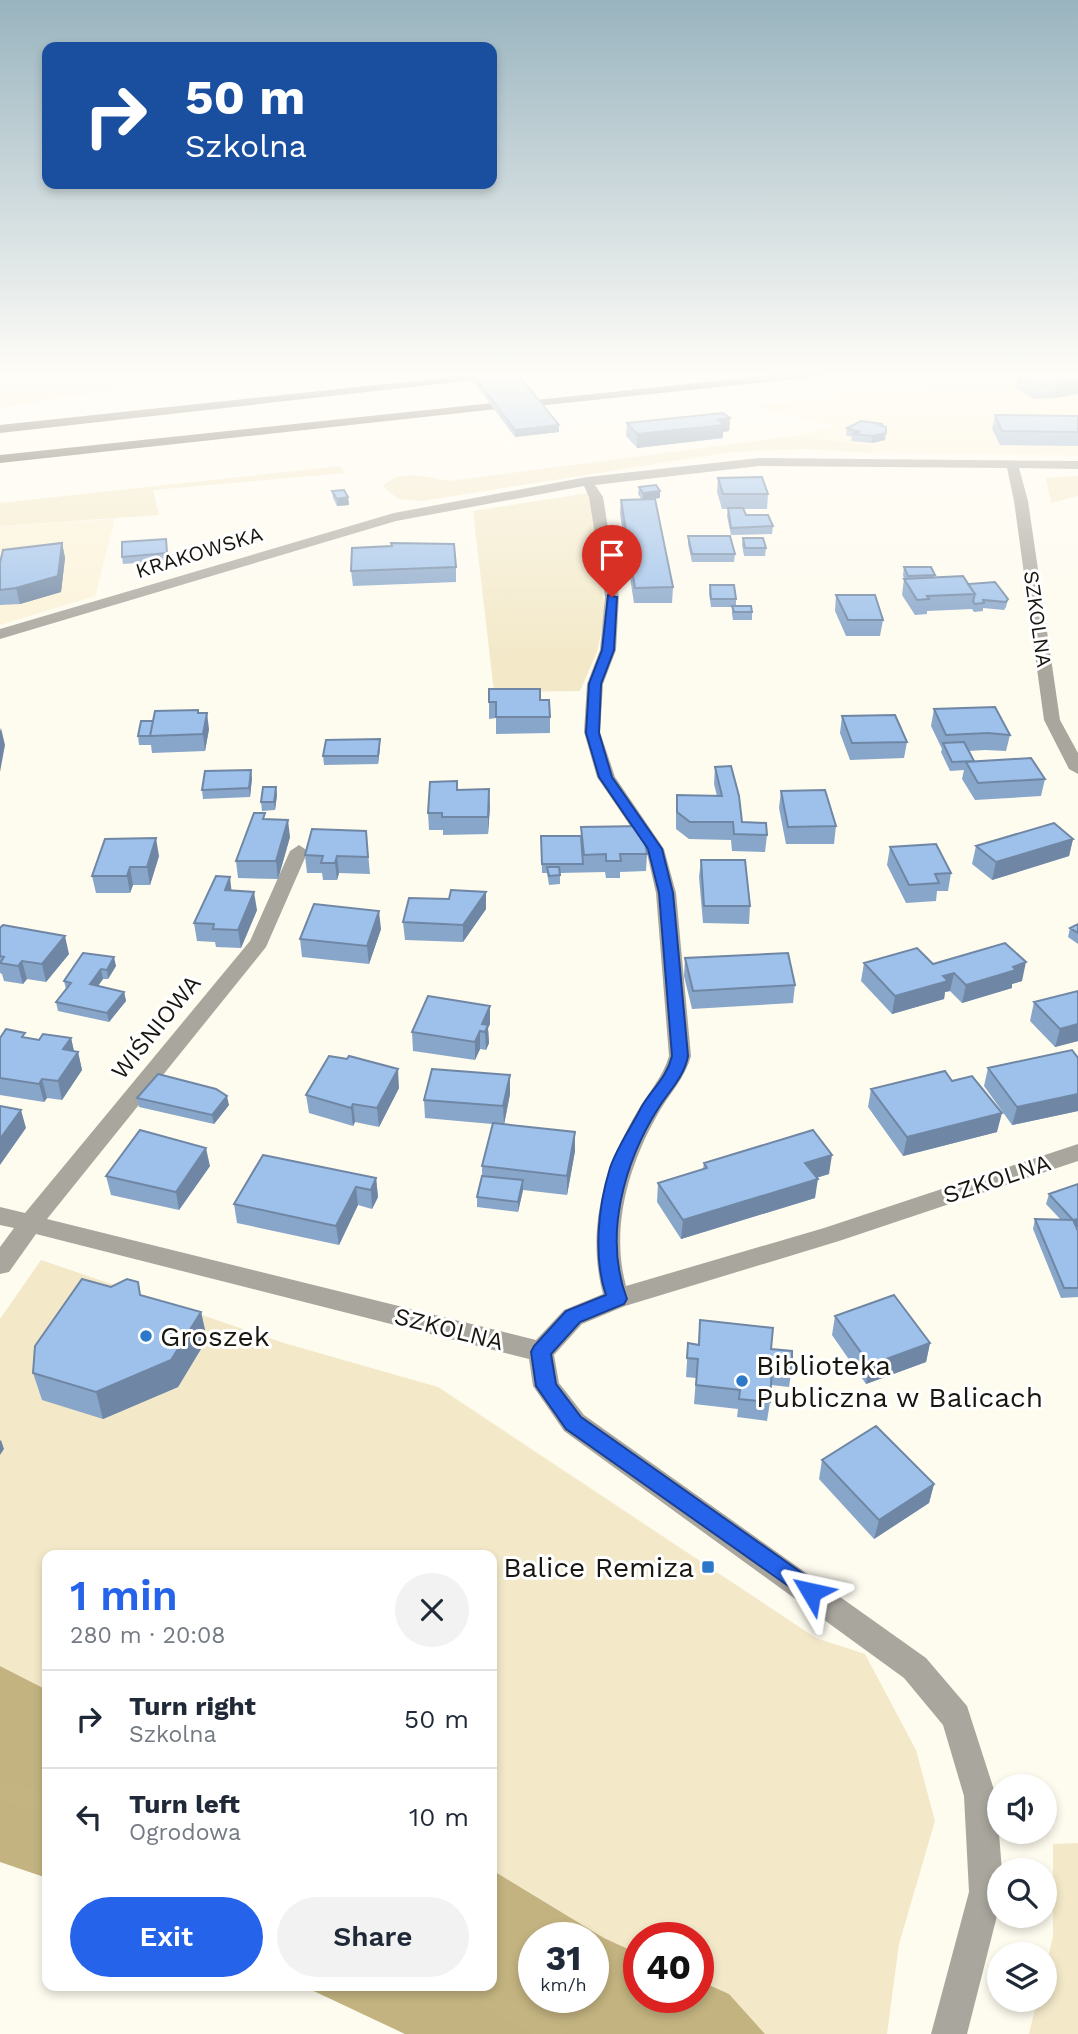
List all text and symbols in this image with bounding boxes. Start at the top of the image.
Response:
text: 50 m [185,68,305,126]
icon: right [70,70,161,161]
text: Szkolna [185,127,307,165]
street label: KRAKOWSKA [133,521,266,583]
pin [582,525,642,597]
icon: arrive [593,536,631,574]
street label: SZKOLNA [1019,569,1057,669]
street label: WIŚNIOWA [105,969,207,1085]
street label: SZKOLNA [940,1148,1054,1210]
street label: SZKOLNA [392,1302,507,1356]
place label: Groszek [160,1320,270,1353]
marker: Groszek [138,1328,154,1344]
place label: Biblioteka Publiczna w Balicach [756,1349,1043,1414]
marker: Biblioteka Publiczna w Balicach [734,1373,750,1389]
place label: Balice Remiza [503,1551,694,1584]
position arrow [774,1555,848,1629]
marker: Balice Remiza [700,1559,716,1575]
text: 1 min [70,1571,178,1620]
button: close [395,1573,469,1647]
text: 280 m · 20:08 [70,1622,226,1649]
text: Turn right [129,1691,256,1721]
icon: right [70,1700,108,1738]
text: 50 m [404,1704,469,1734]
text: Szkolna [129,1721,217,1748]
map controls [987,1774,1057,2012]
button: sound [987,1774,1057,1844]
text: Turn left [129,1789,240,1819]
icon: left [70,1798,108,1836]
text: 10 m [409,1802,469,1832]
text: Ogrodowa [129,1819,241,1846]
button: search [987,1858,1057,1928]
button: Exit [70,1897,263,1977]
button: Share [277,1897,469,1977]
speed limit sign: 40 [623,1922,714,2013]
text: 31 [546,1937,581,1979]
button: layers [987,1942,1057,2012]
text: km/h [540,1974,587,1995]

